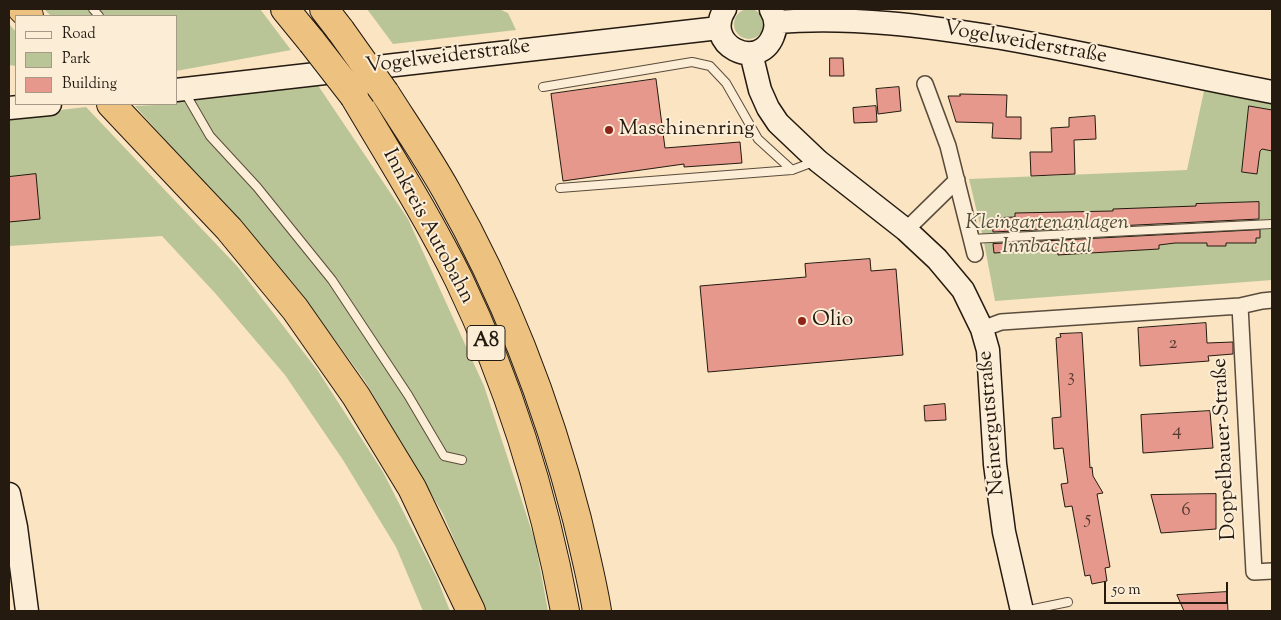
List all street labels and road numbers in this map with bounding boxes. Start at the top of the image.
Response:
street label: Vogelweiderstraße [941,17,1109,71]
street label: Vogelweiderstraße [364,35,532,81]
street label: Innkreis Autobahn [376,145,478,309]
road number: A8 [467,326,505,360]
street label: Neinergutstraße [974,349,1012,497]
street label: Doppelbauer-Straße [1209,357,1243,541]

